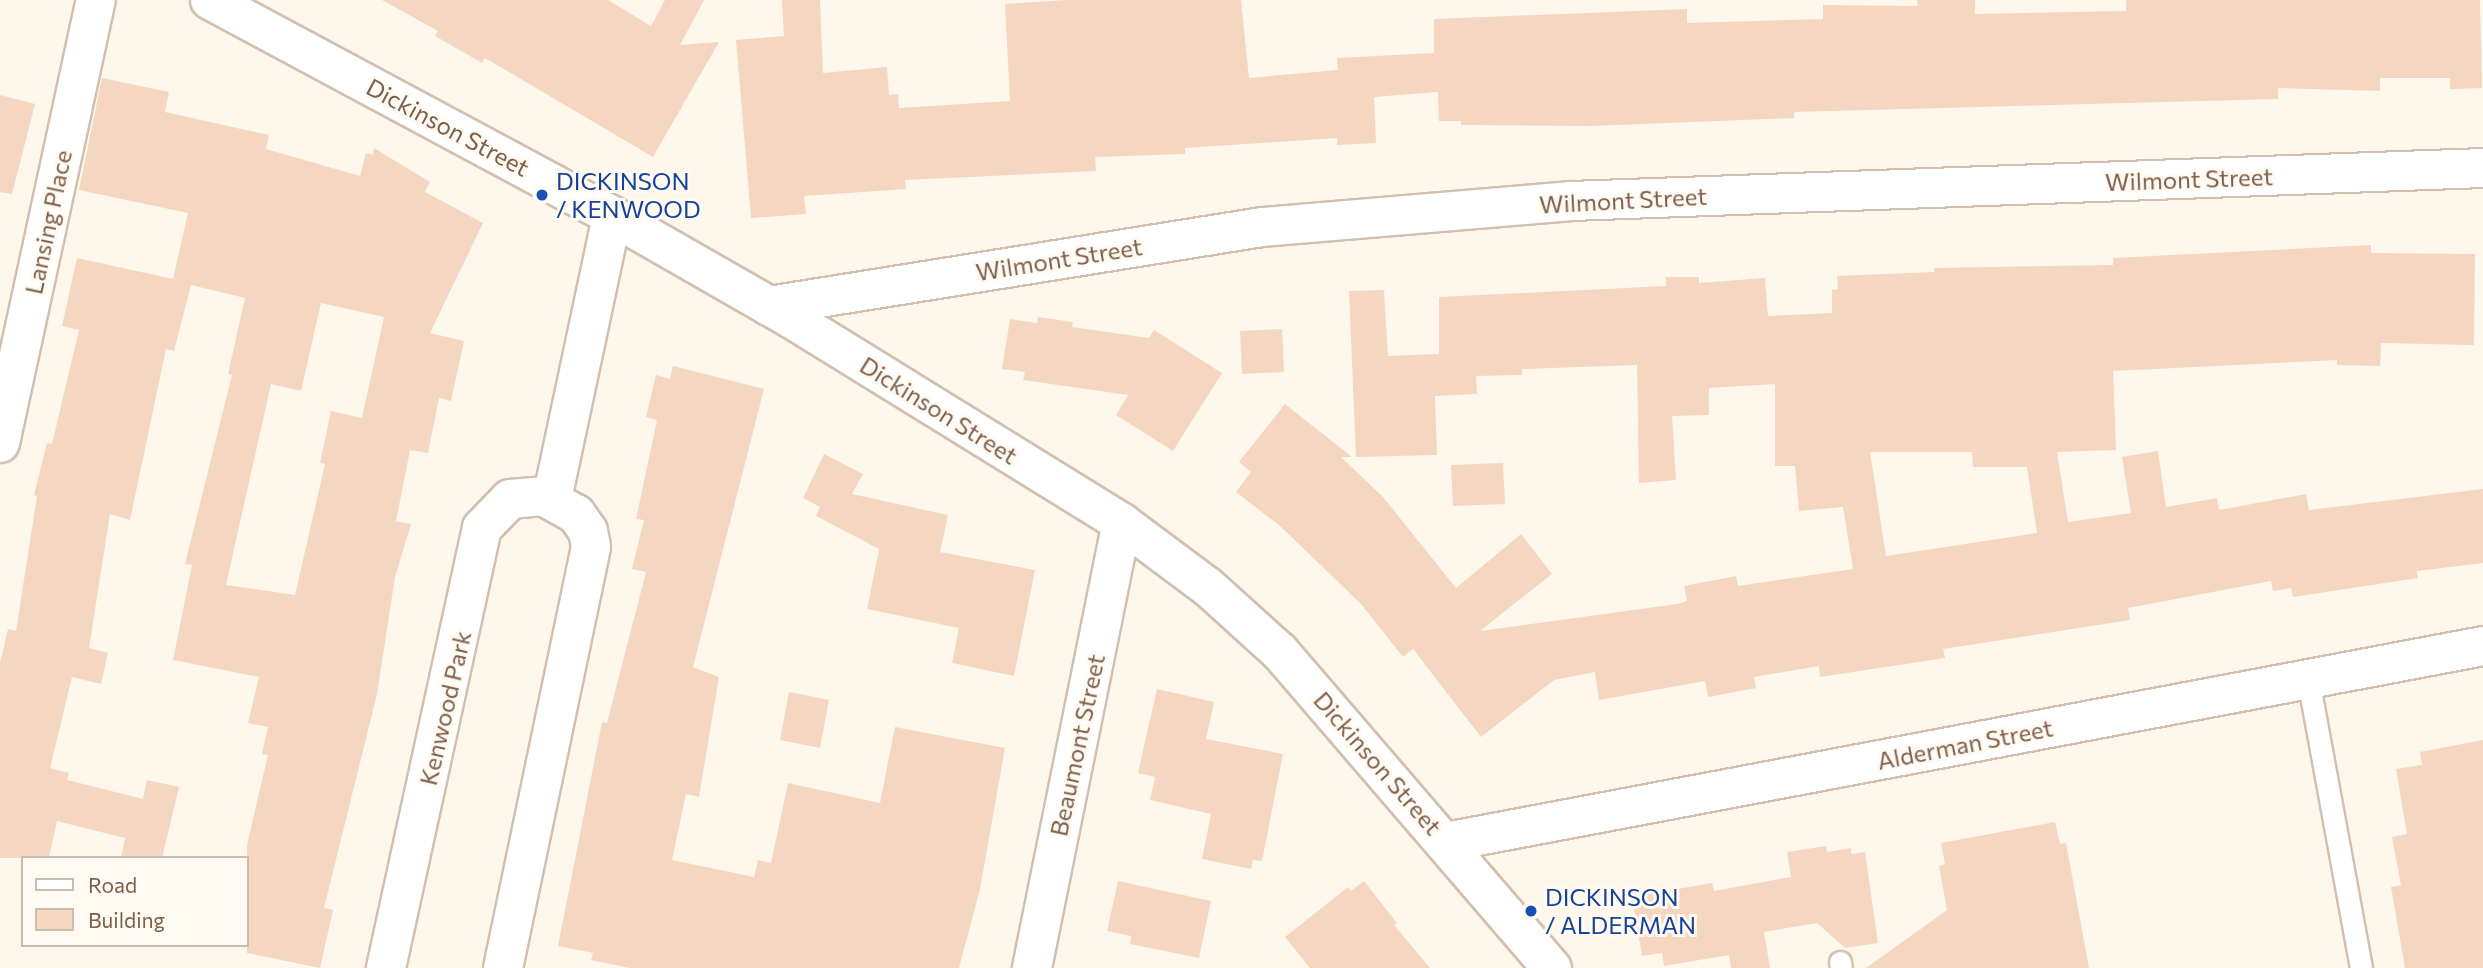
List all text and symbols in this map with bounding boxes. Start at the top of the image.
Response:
street label: Dickinson Street [362,72,534,182]
street label: Lansing Place [19,147,77,297]
street label: Wilmont Street [2105,162,2273,196]
place label: DICKINSON / KENWOOD [556,167,701,223]
street label: Wilmont Street [1538,181,1708,219]
marker: DICKINSON / KENWOOD [534,187,550,203]
street label: Wilmont Street [974,232,1144,286]
street label: Dickinson Street [855,350,1023,470]
street label: Kenwood Park [413,628,477,788]
street label: Beaumont Street [1044,651,1110,839]
street label: Dickinson Street [1308,686,1448,840]
street label: Alderman Street [1875,713,2055,775]
legend [21,856,248,947]
text: Road [88,872,137,897]
place label: DICKINSON / ALDERMAN [1545,883,1696,939]
marker: DICKINSON / ALDERMAN [1523,903,1539,919]
text: Building [88,907,165,932]

